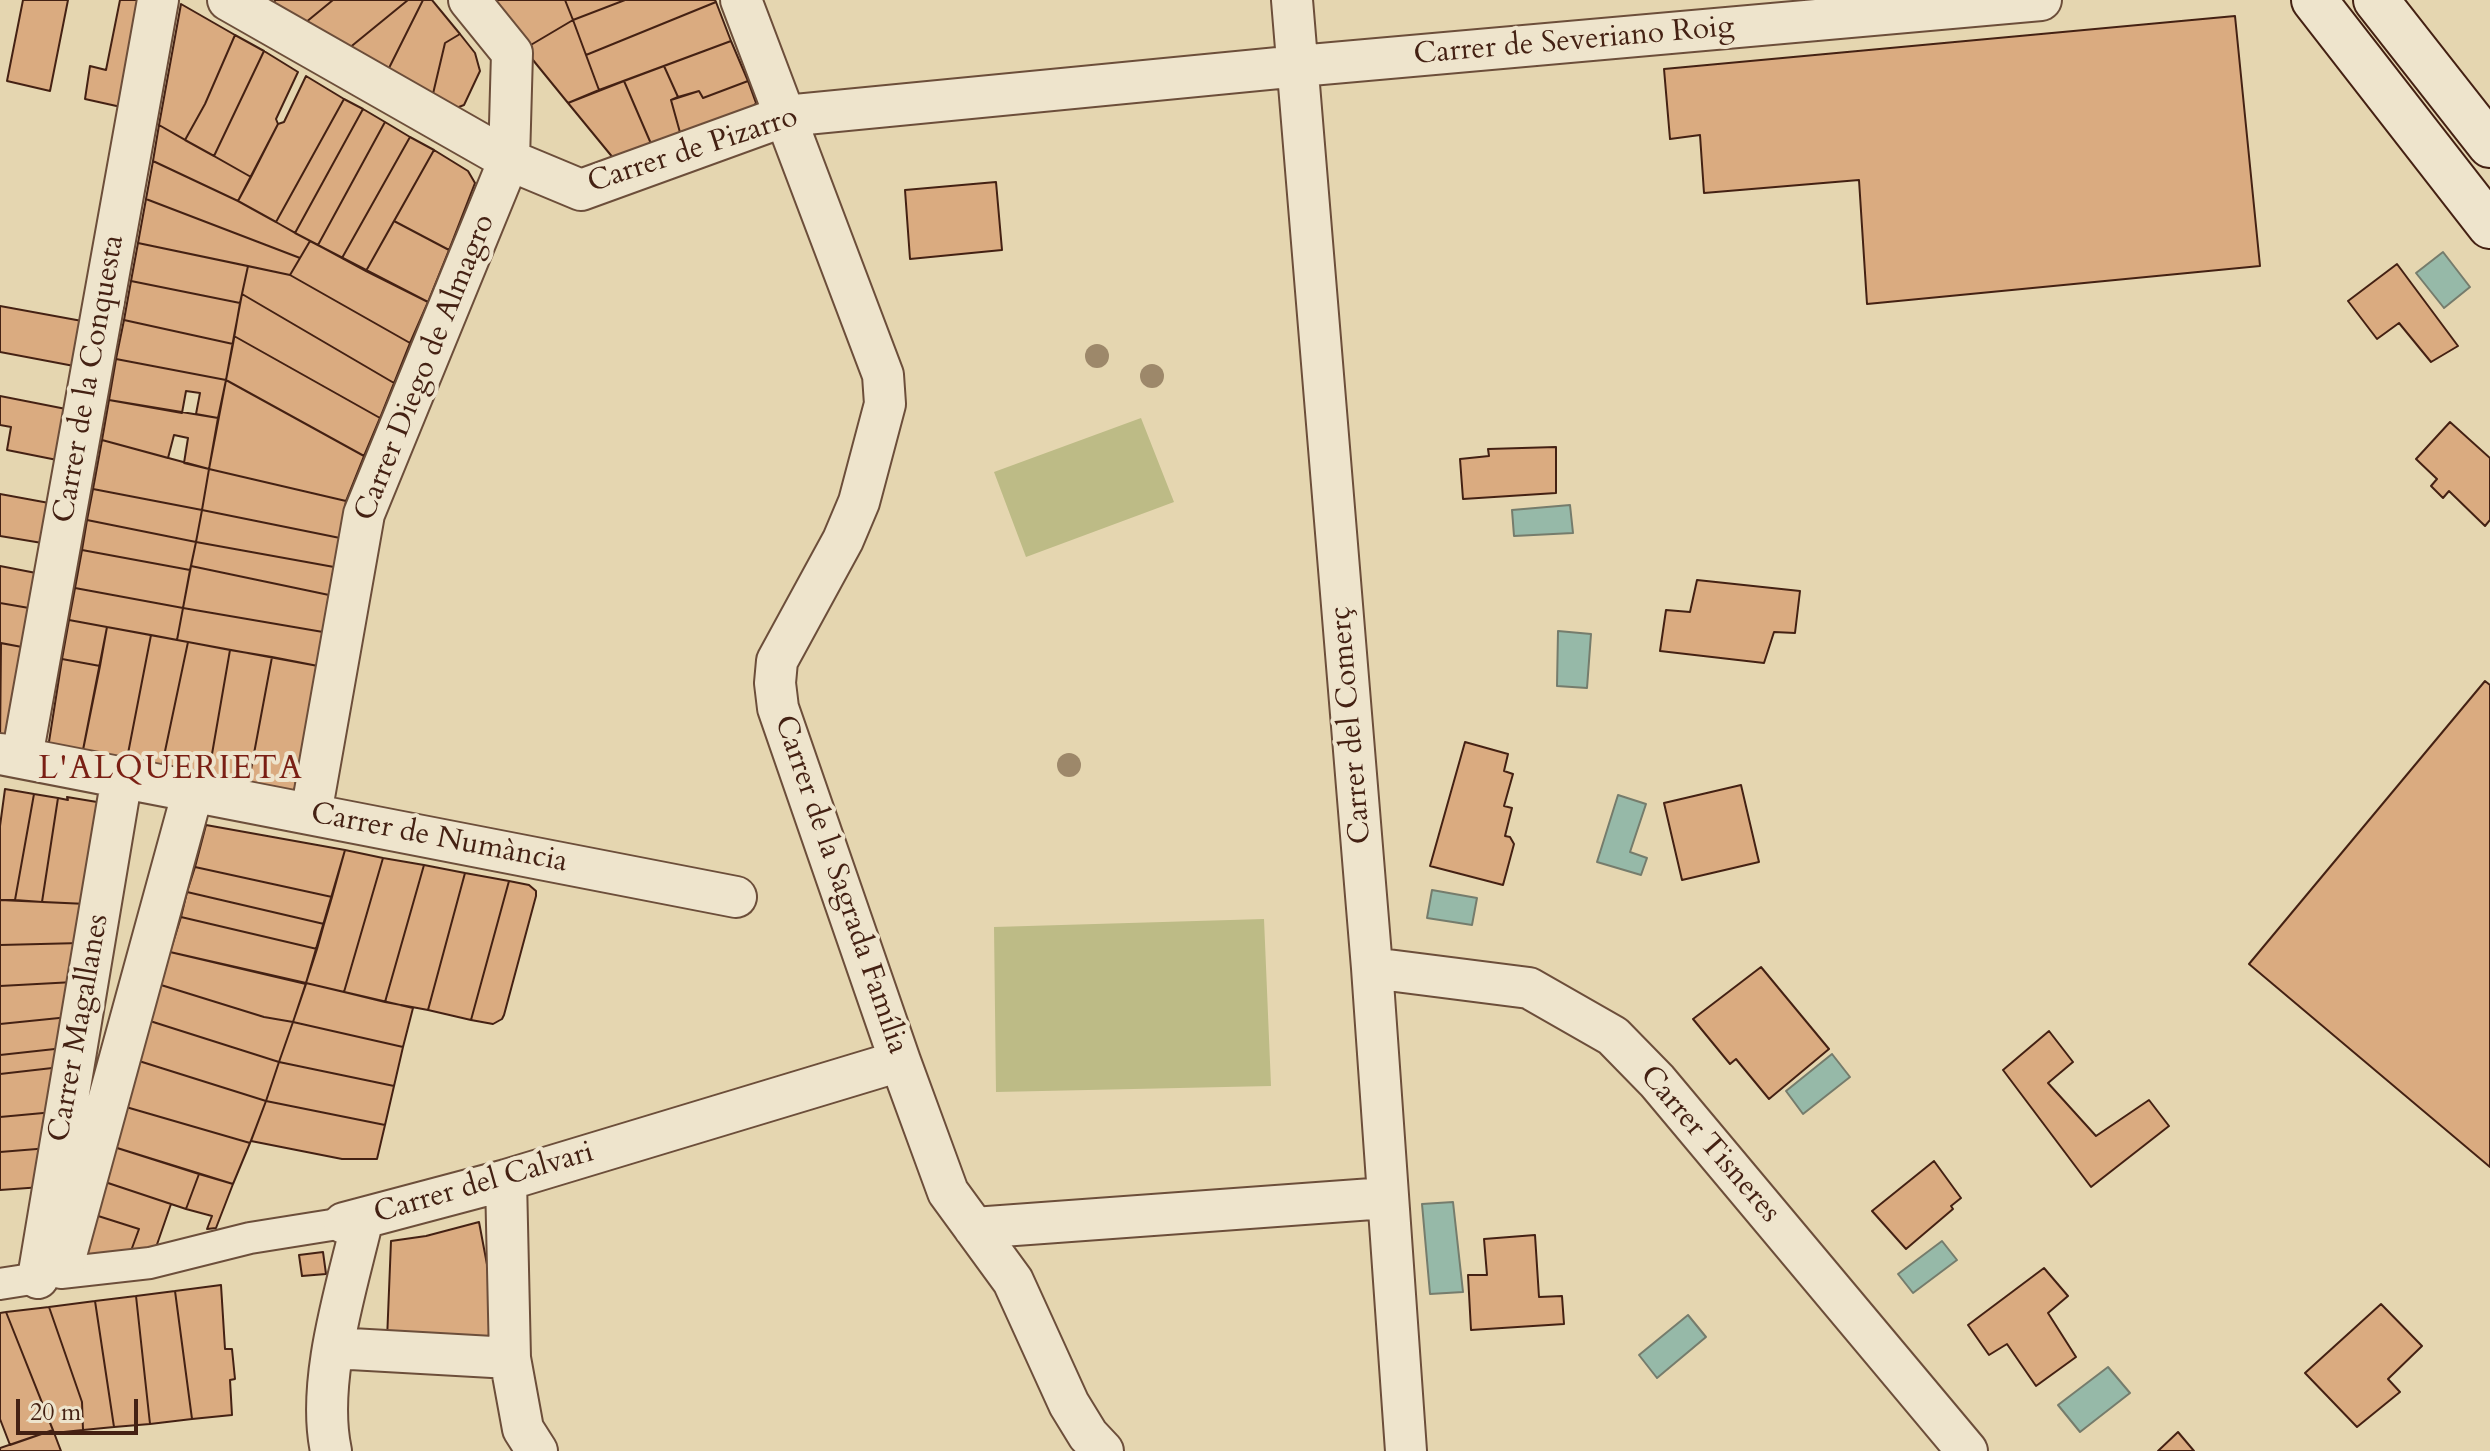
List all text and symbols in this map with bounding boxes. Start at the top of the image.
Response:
street label: Carrer de Severiano Roig [1412,10,1736,74]
street label: Carrer de Pizarro [583,100,803,202]
street label: Carrer Diego de Almagro [348,210,504,526]
street label: Carrer de la Conquesta [47,232,133,526]
street label: Carrer del Comerç [1324,605,1380,845]
street label: Carrer de la Sagrada Família [765,711,915,1059]
district label: L'ALQUERIETA [38,752,304,790]
street label: Carrer de Numància [308,796,570,882]
street label: Carrer Magallanes [42,911,118,1145]
street label: Carrer Tisneres [1631,1059,1787,1231]
street label: Carrer del Calvari [370,1135,598,1233]
scale bar [20,1383,142,1433]
text: 20 m [30,1396,81,1429]

